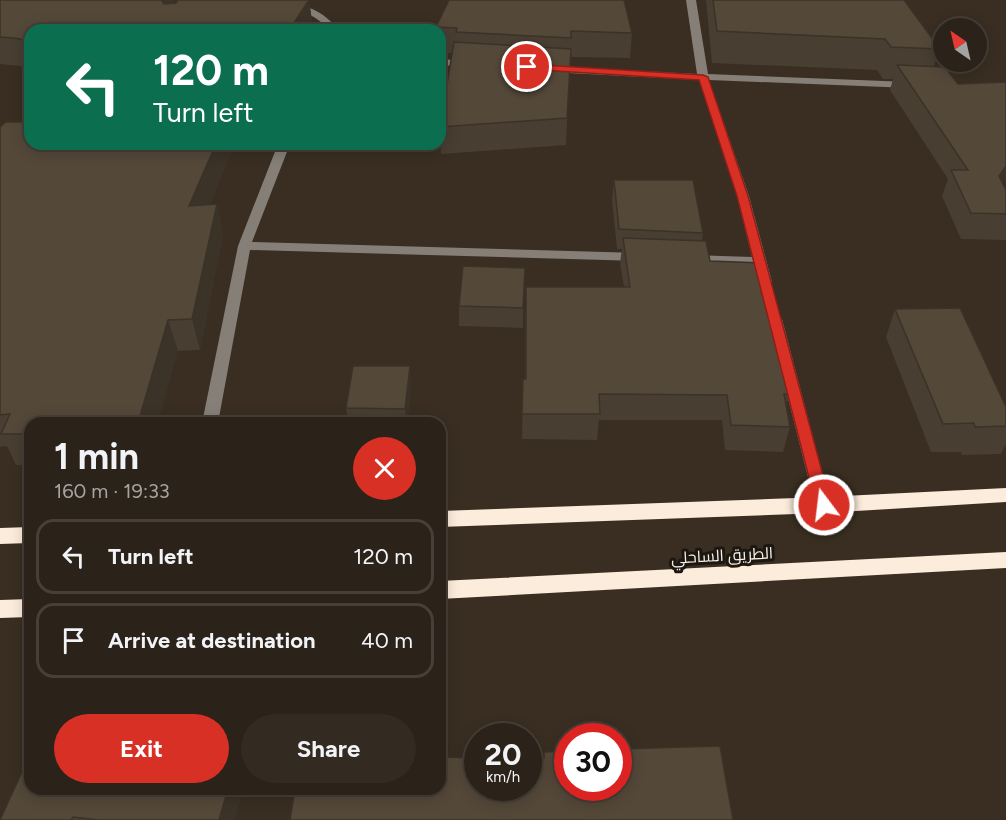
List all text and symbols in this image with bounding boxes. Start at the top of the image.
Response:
north arrow [933,18,987,72]
map controls [933,18,987,72]
pin [501,41,552,92]
text: 120 m [153,45,269,96]
icon: left [54,48,132,126]
icon: arrive [510,50,543,83]
text: Turn left [153,96,253,129]
text: 1 min [54,435,139,478]
button: close [353,437,416,500]
position arrow [792,473,856,537]
text: 160 m · 19:33 [54,479,170,503]
icon: left [57,540,90,573]
text: Turn left [108,543,194,570]
text: 120 m [353,543,413,570]
street label: الطريق الساحلي [670,543,774,572]
icon: arrive [57,624,90,657]
text: Arrive at destination [108,627,316,654]
text: 40 m [361,627,413,654]
button: Exit [54,714,229,783]
button: Share [241,714,416,783]
speed limit sign: 30 [554,723,632,801]
text: 20 [485,736,521,773]
text: km/h [486,768,520,786]

